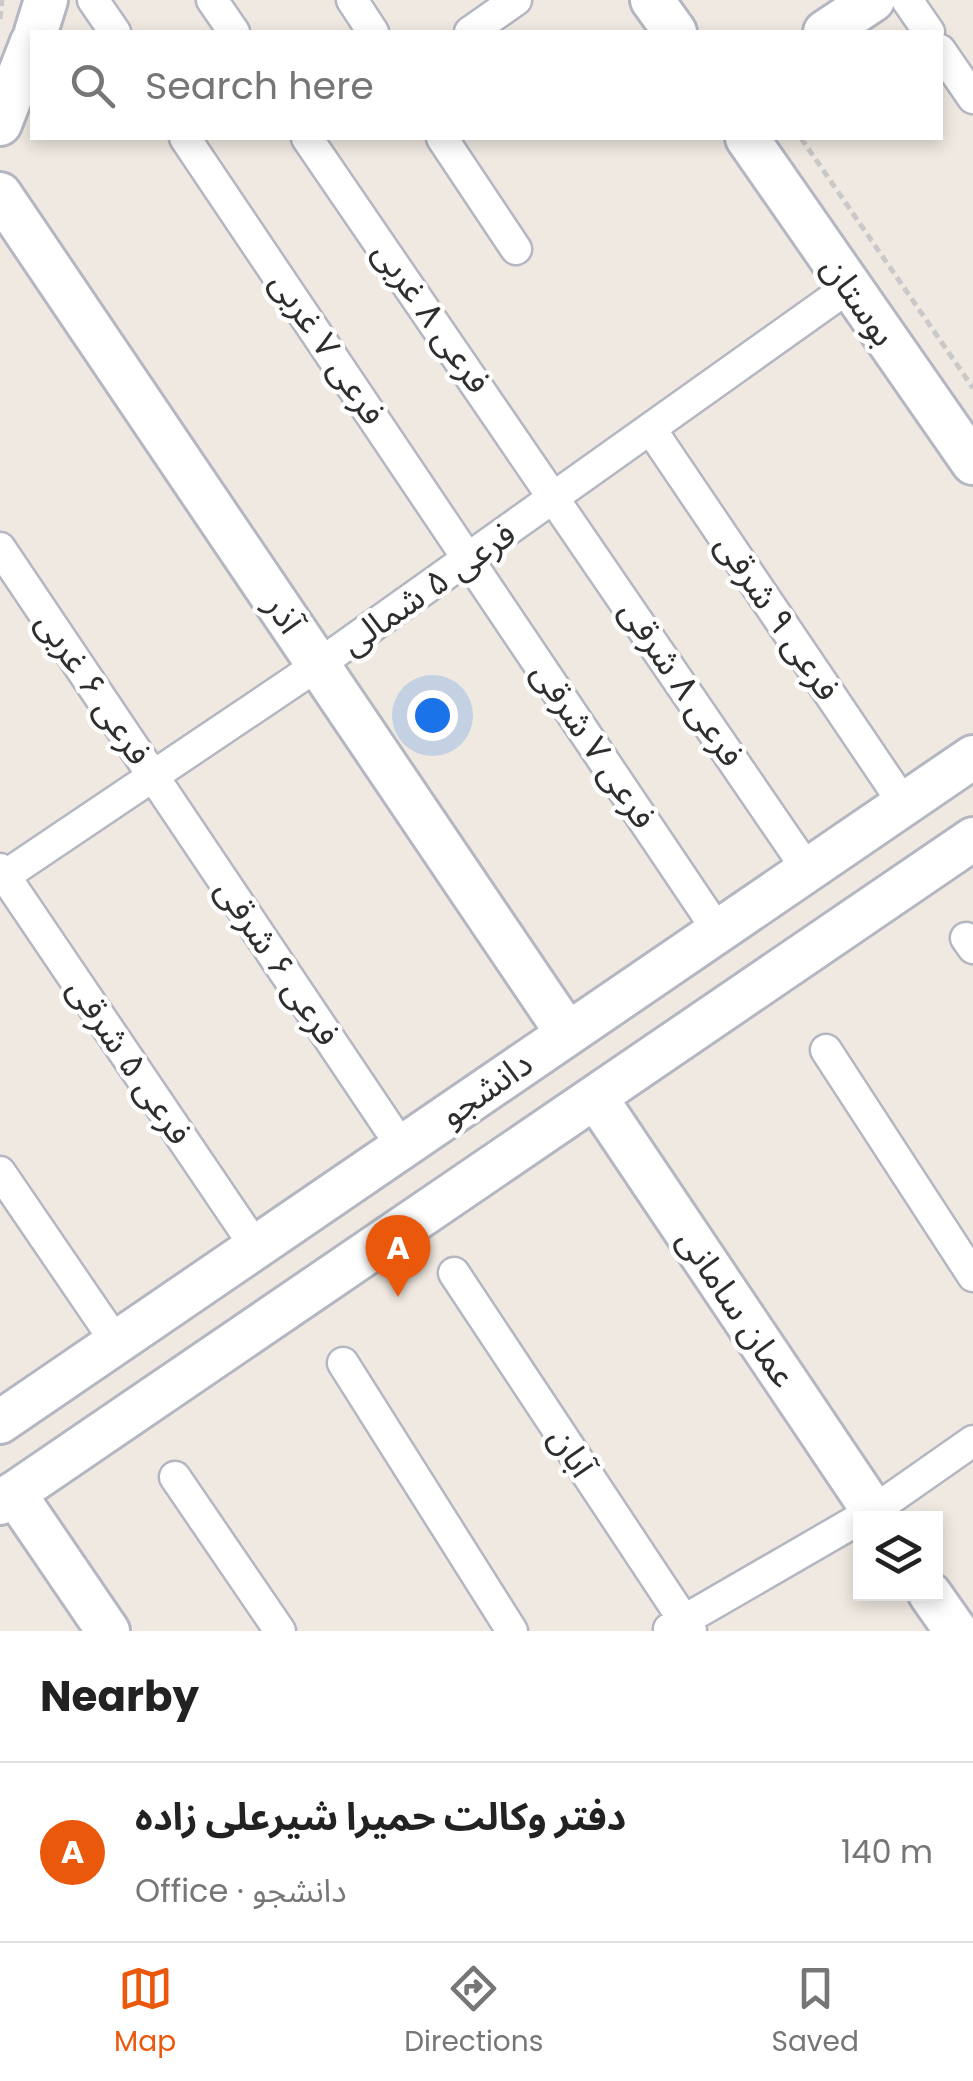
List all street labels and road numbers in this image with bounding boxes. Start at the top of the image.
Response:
street label: فرعی ۸ غربی [362,230,503,403]
street label: بوستان [810,245,908,356]
street label: فرعی ۷ غربی [259,261,398,435]
street label: فرعی ۵ شمالی [330,509,525,666]
street label: فرعی ۹ شرقی [704,523,853,710]
street label: آذر [253,584,316,645]
street label: فرعی ۸ شرقی [608,589,757,776]
street label: فرعی ۶ غربی [25,601,164,775]
street label: فرعی ۷ شرقی [520,651,669,838]
street label: فرعی ۶ شرقی [204,868,353,1055]
street label: فرعی ۵ شرقی [56,967,205,1154]
street label: دانشجو [429,1039,542,1138]
street label: عمان سامانی [666,1218,809,1397]
street label: آبان [538,1417,608,1488]

